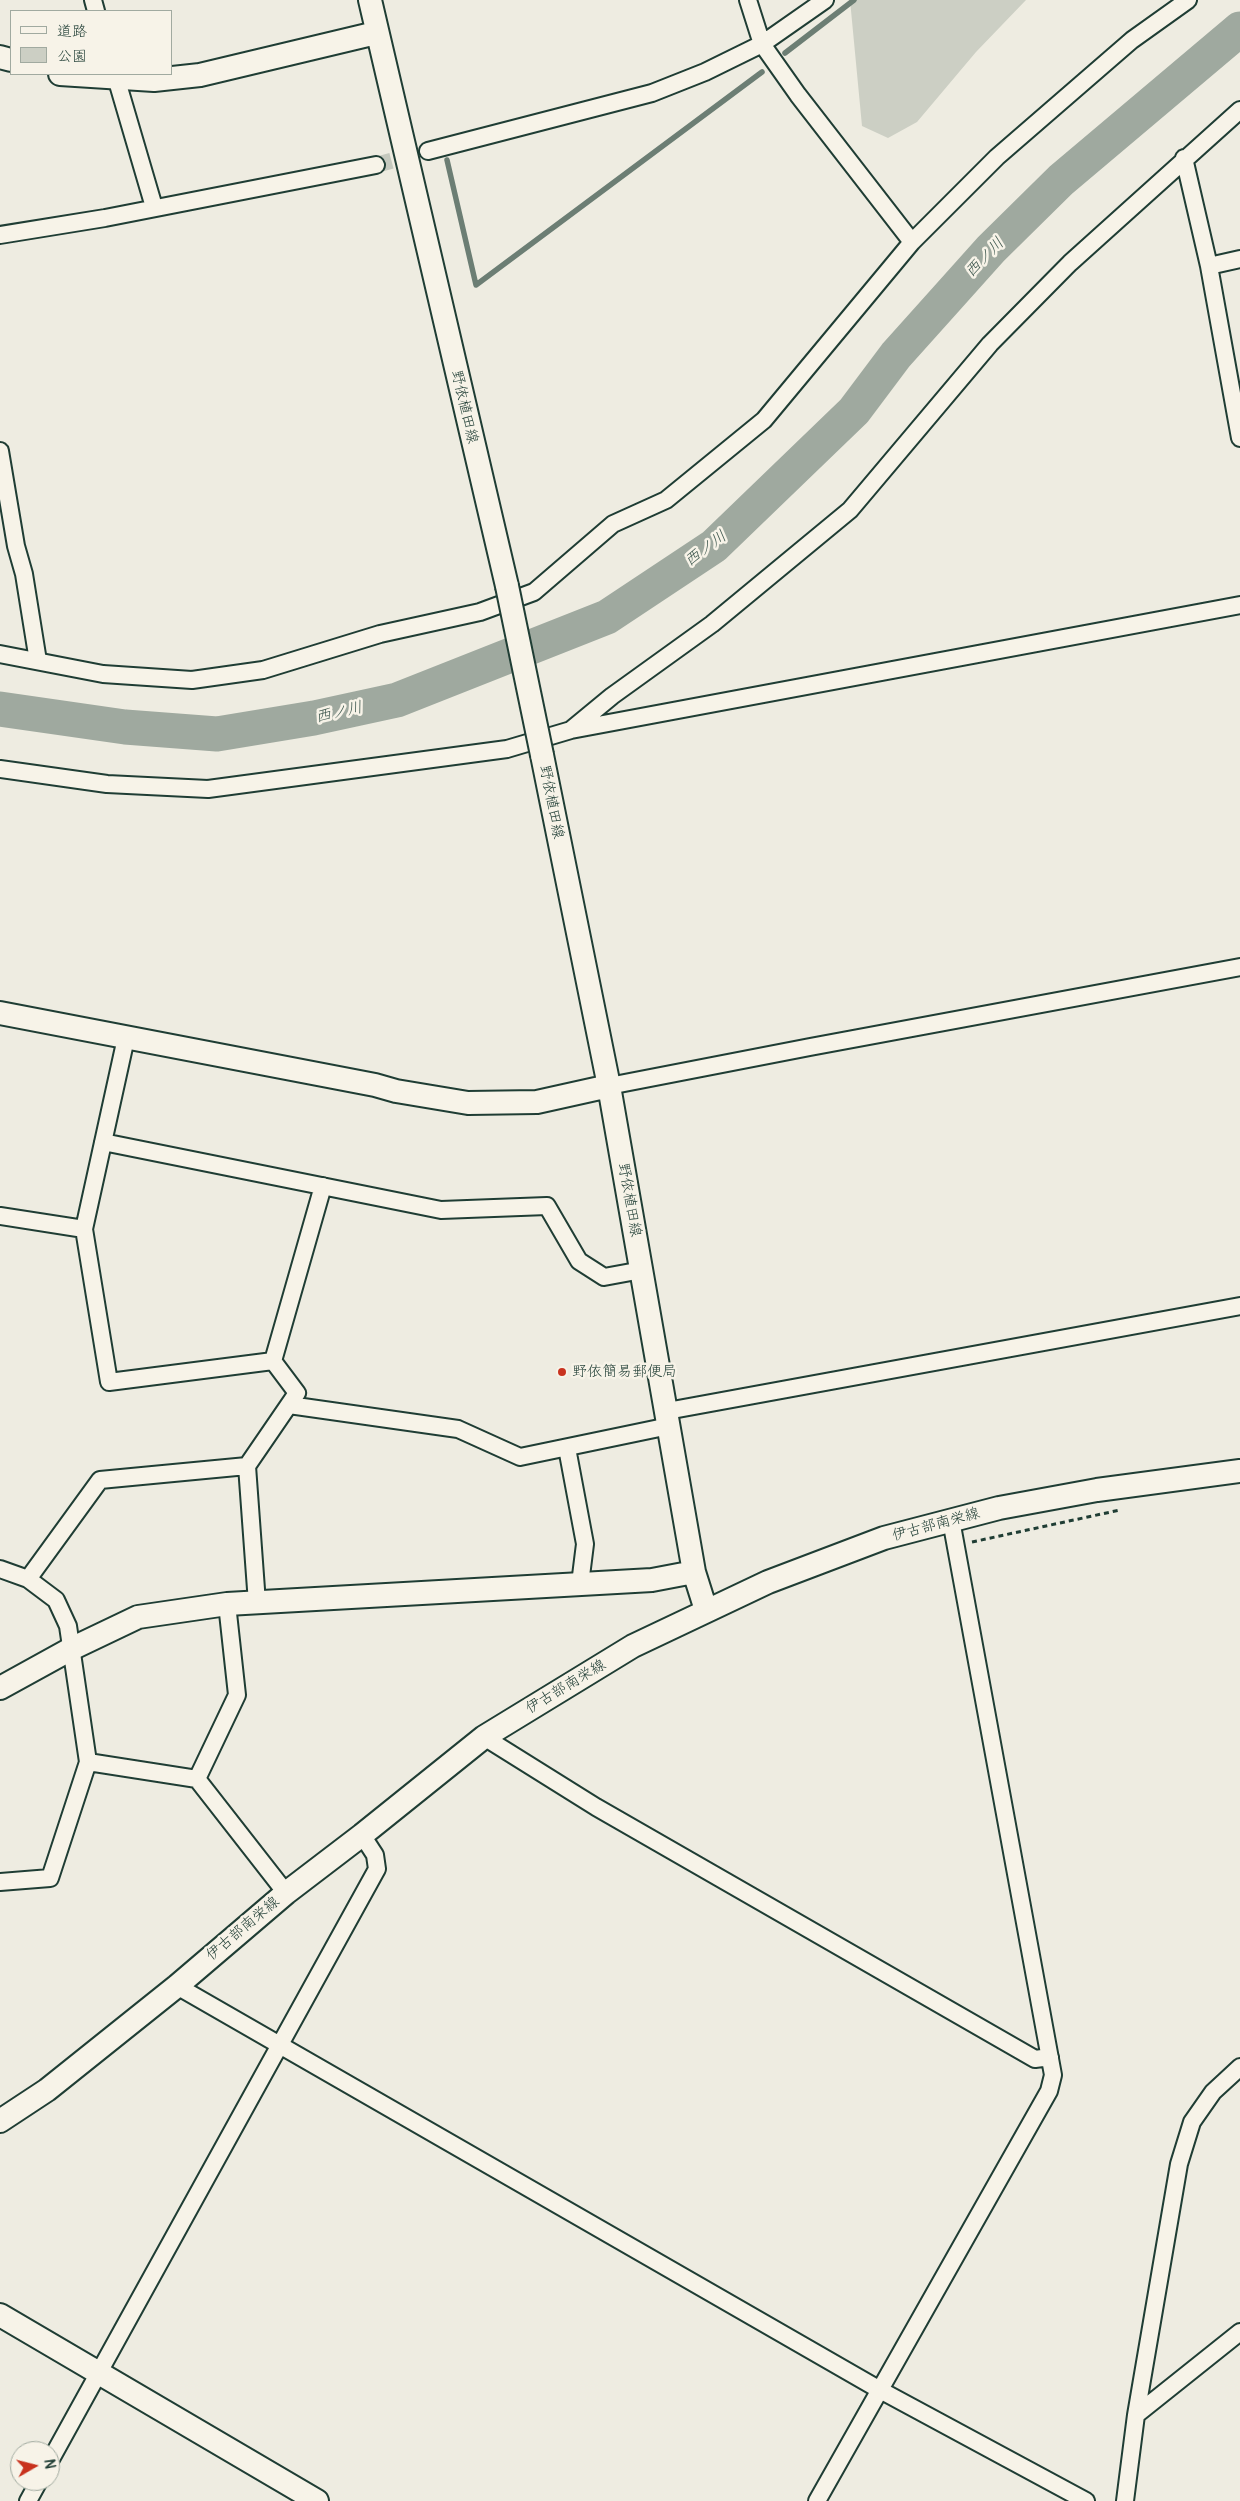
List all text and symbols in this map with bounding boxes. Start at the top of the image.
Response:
legend [10,10,172,75]
text: 道路 [57,22,87,41]
text: 公園 [57,47,87,66]
water label: 西ノ川 [961,234,1009,282]
street label: 野依植田線 [447,368,481,446]
water label: 西ノ川 [681,527,731,571]
water label: 西ノ川 [313,698,365,728]
street label: 野依植田線 [535,763,567,841]
street label: 野依植田線 [614,1162,644,1238]
place label: 野依簡易郵便局 [572,1363,677,1381]
marker: 野依簡易郵便局 [556,1366,568,1378]
street label: 伊古部南栄線 [890,1505,982,1545]
street label: 伊古部南栄線 [523,1656,609,1718]
street label: 伊古部南栄線 [203,1893,283,1965]
north arrow [10,2441,60,2491]
text: N [40,2458,58,2470]

